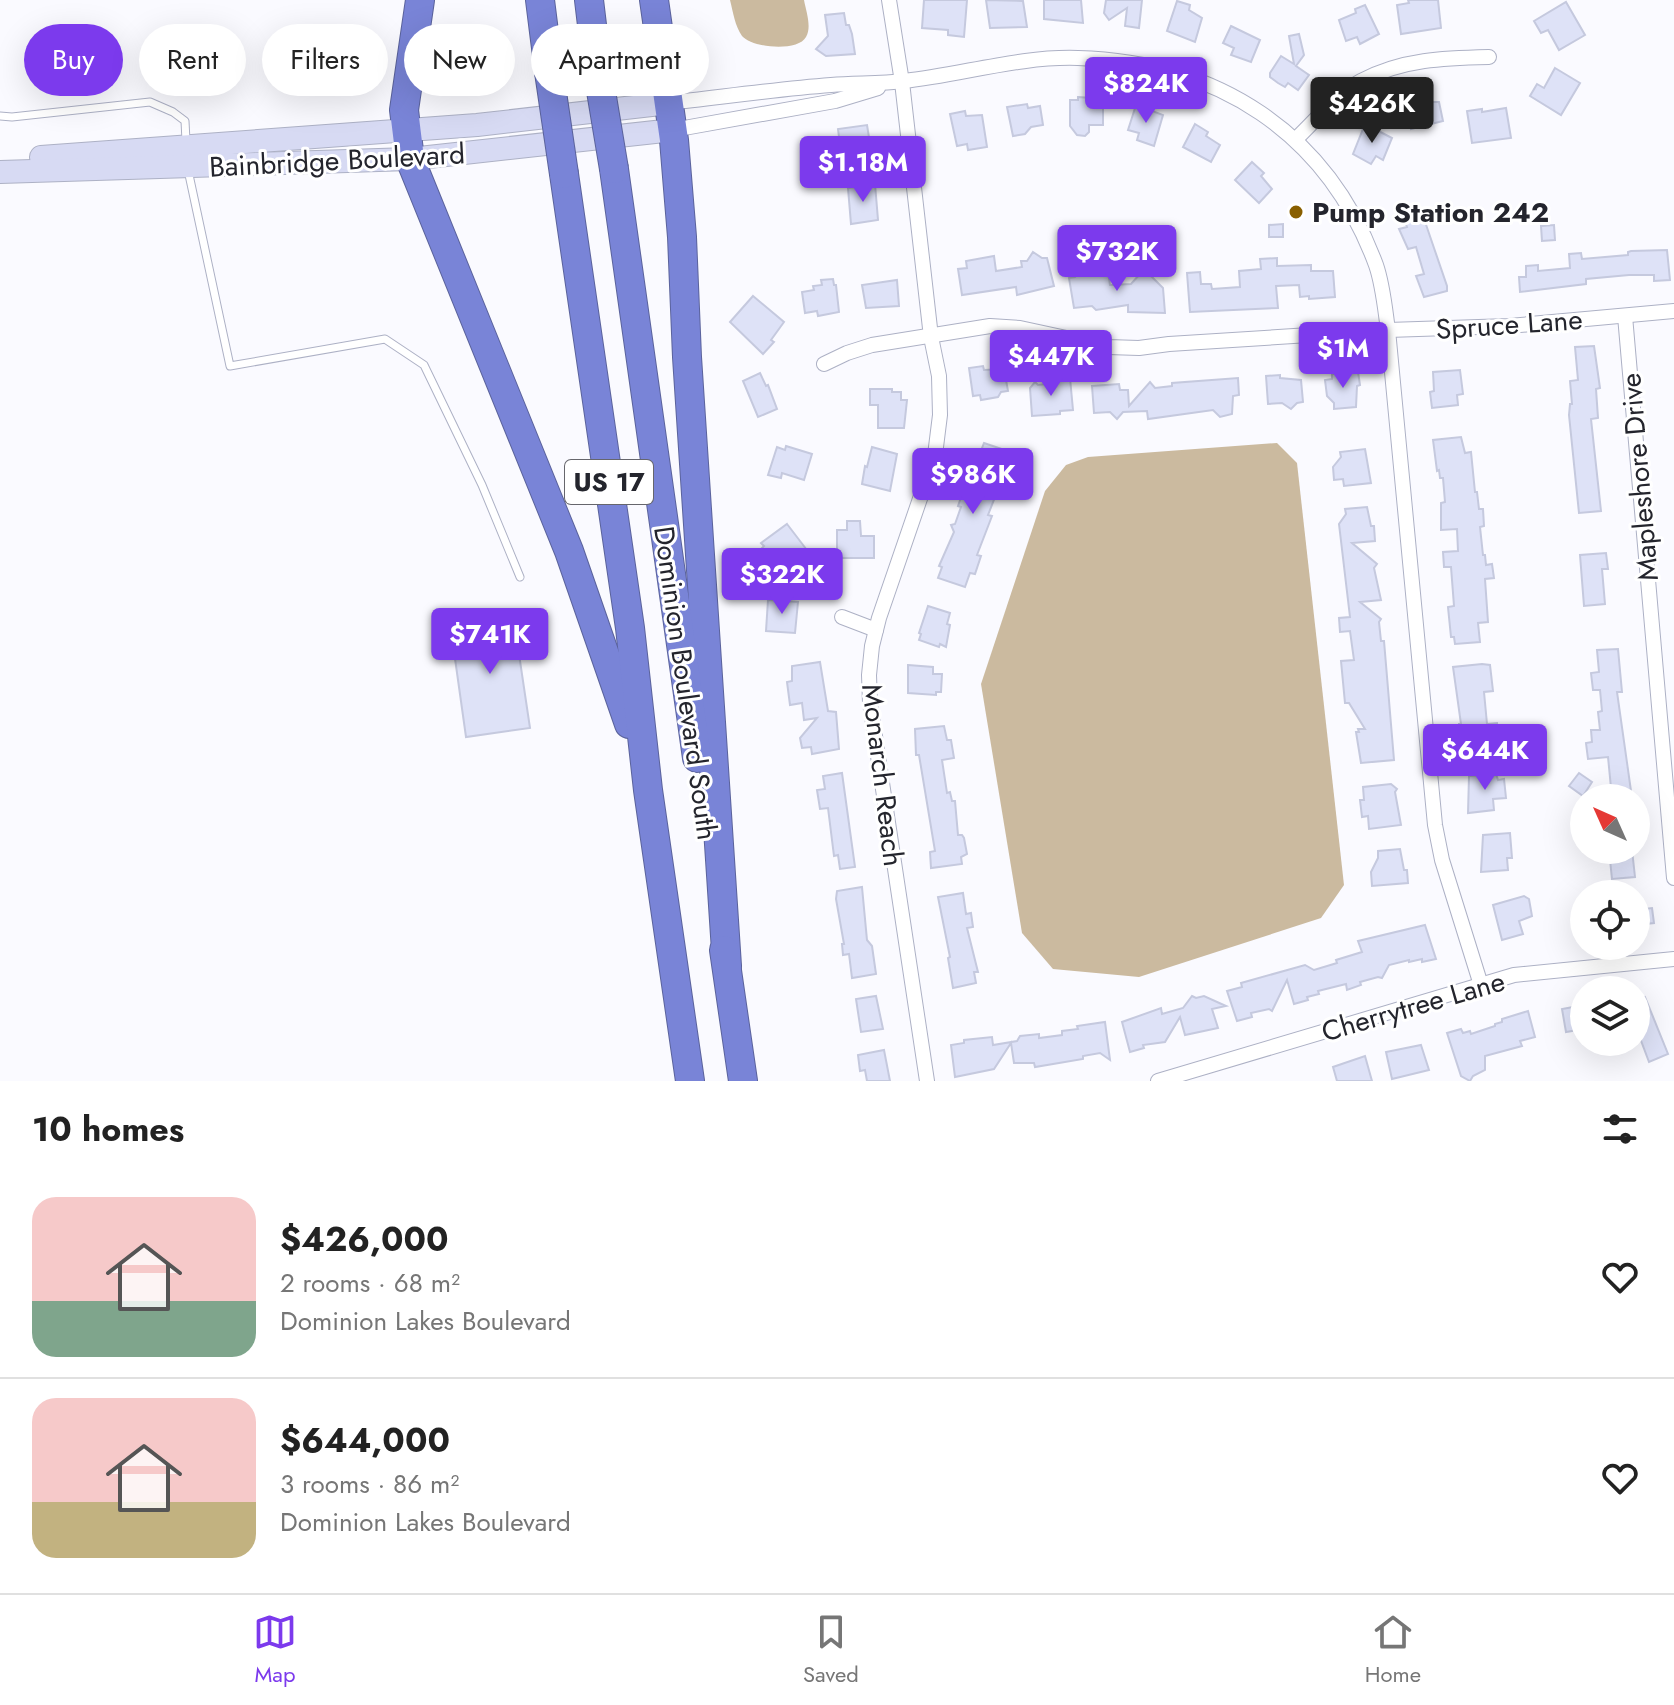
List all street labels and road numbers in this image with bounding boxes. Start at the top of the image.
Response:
street label: Bainbridge Boulevard [208,133,466,188]
street label: Spruce Lane [1434,299,1584,350]
street label: Mapleshore Drive [1610,371,1669,583]
road number: US 17 [565,460,653,504]
street label: Dominion Boulevard South [643,524,728,843]
street label: Monarch Reach [851,682,914,869]
street label: Cherrytree Lane [1317,961,1510,1052]

